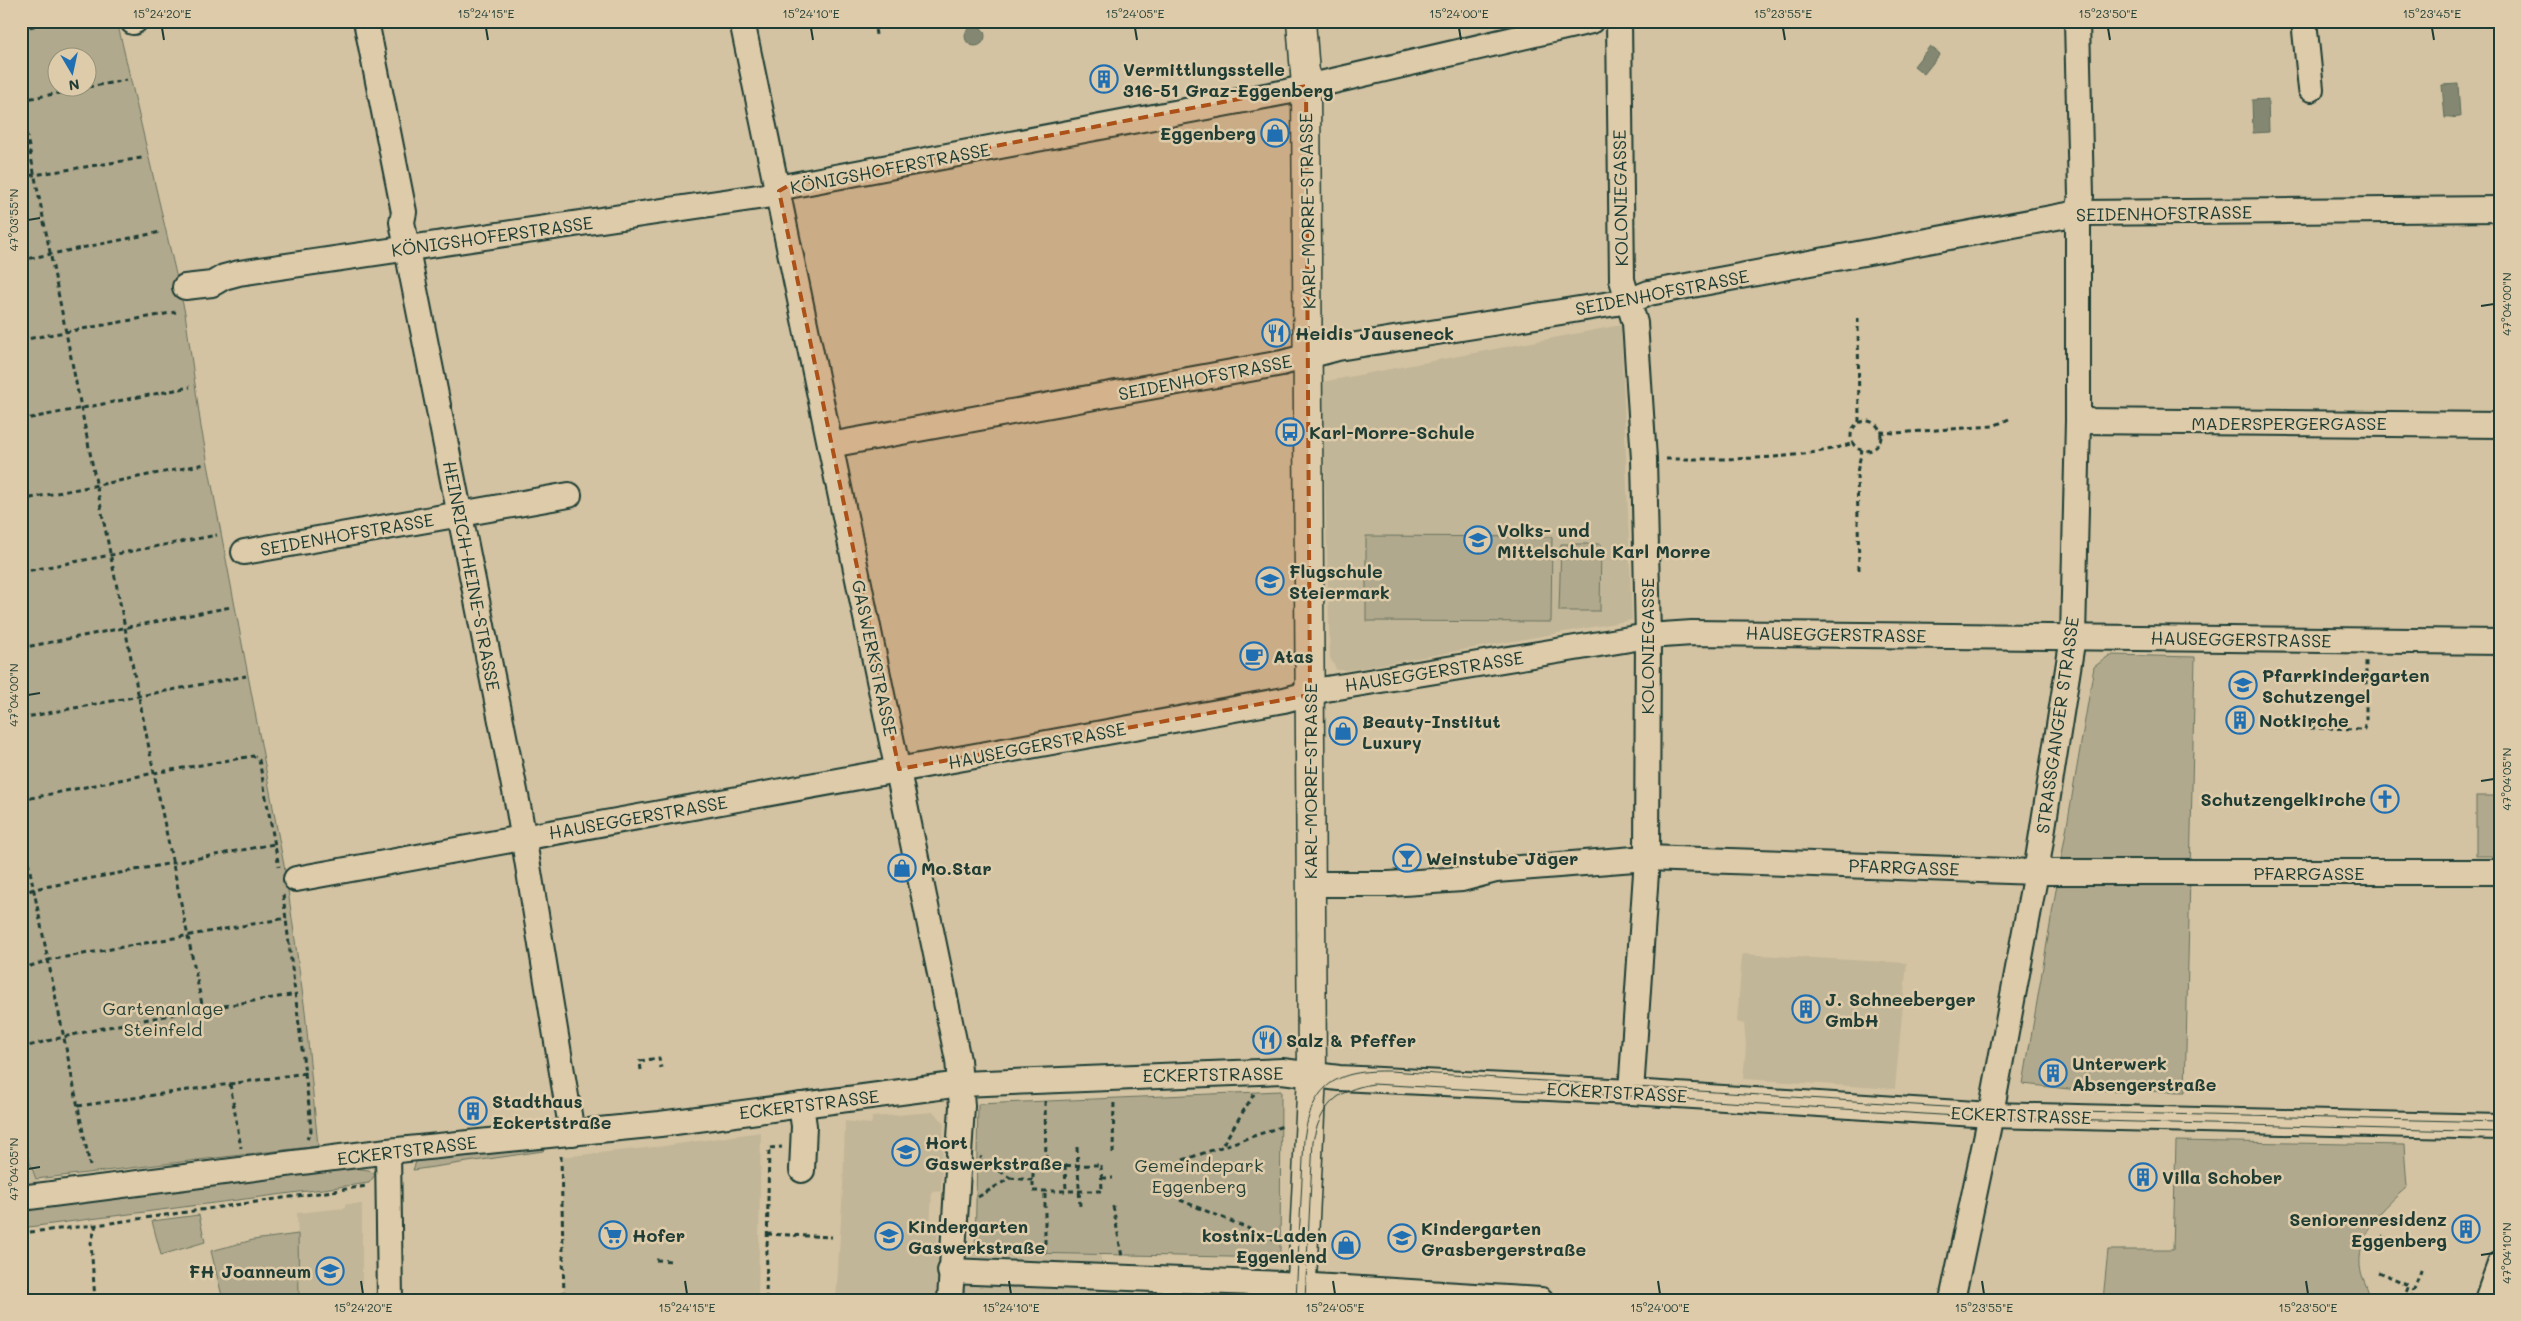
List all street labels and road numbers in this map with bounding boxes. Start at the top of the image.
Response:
street label: KARL-MORRE-STRASSE [1293,113,1321,309]
street label: KOLONIEGASSE [1607,129,1633,267]
street label: KÖNIGSHOFERSTRASSE [788,137,992,199]
street label: SEIDENHOFSTRASSE [2076,199,2252,227]
street label: KÖNIGSHOFERSTRASSE [390,210,594,262]
street label: SEIDENHOFSTRASSE [1573,263,1751,321]
street label: SEIDENHOFSTRASSE [1116,348,1294,406]
street label: MADERSPERGERGASSE [2191,411,2387,435]
street label: HEINRICH-HEINE-STRASSE [438,459,506,693]
street label: SEIDENHOFSTRASSE [258,507,436,561]
street label: GASWERKSTRASSE [847,578,903,738]
street label: KOLONIEGASSE [1635,578,1659,714]
street label: STRASSGANGER STRASSE [2030,615,2084,835]
street label: HAUSEGGERSTRASSE [1745,620,1927,648]
street label: HAUSEGGERSTRASSE [2150,625,2332,653]
street label: HAUSEGGERSTRASSE [1343,645,1525,697]
street label: KARL-MORRE-STRASSE [1298,683,1322,879]
street label: HAUSEGGERSTRASSE [946,716,1128,774]
street label: HAUSEGGERSTRASSE [547,789,729,845]
street label: PFARRGASSE [1848,853,1960,881]
street label: PFARRGASSE [2254,861,2364,885]
street label: ECKERTSTRASSE [1142,1061,1284,1087]
street label: ECKERTSTRASSE [1546,1076,1688,1108]
street label: ECKERTSTRASSE [738,1084,880,1124]
street label: ECKERTSTRASSE [1950,1101,2092,1129]
street label: ECKERTSTRASSE [336,1130,478,1170]

